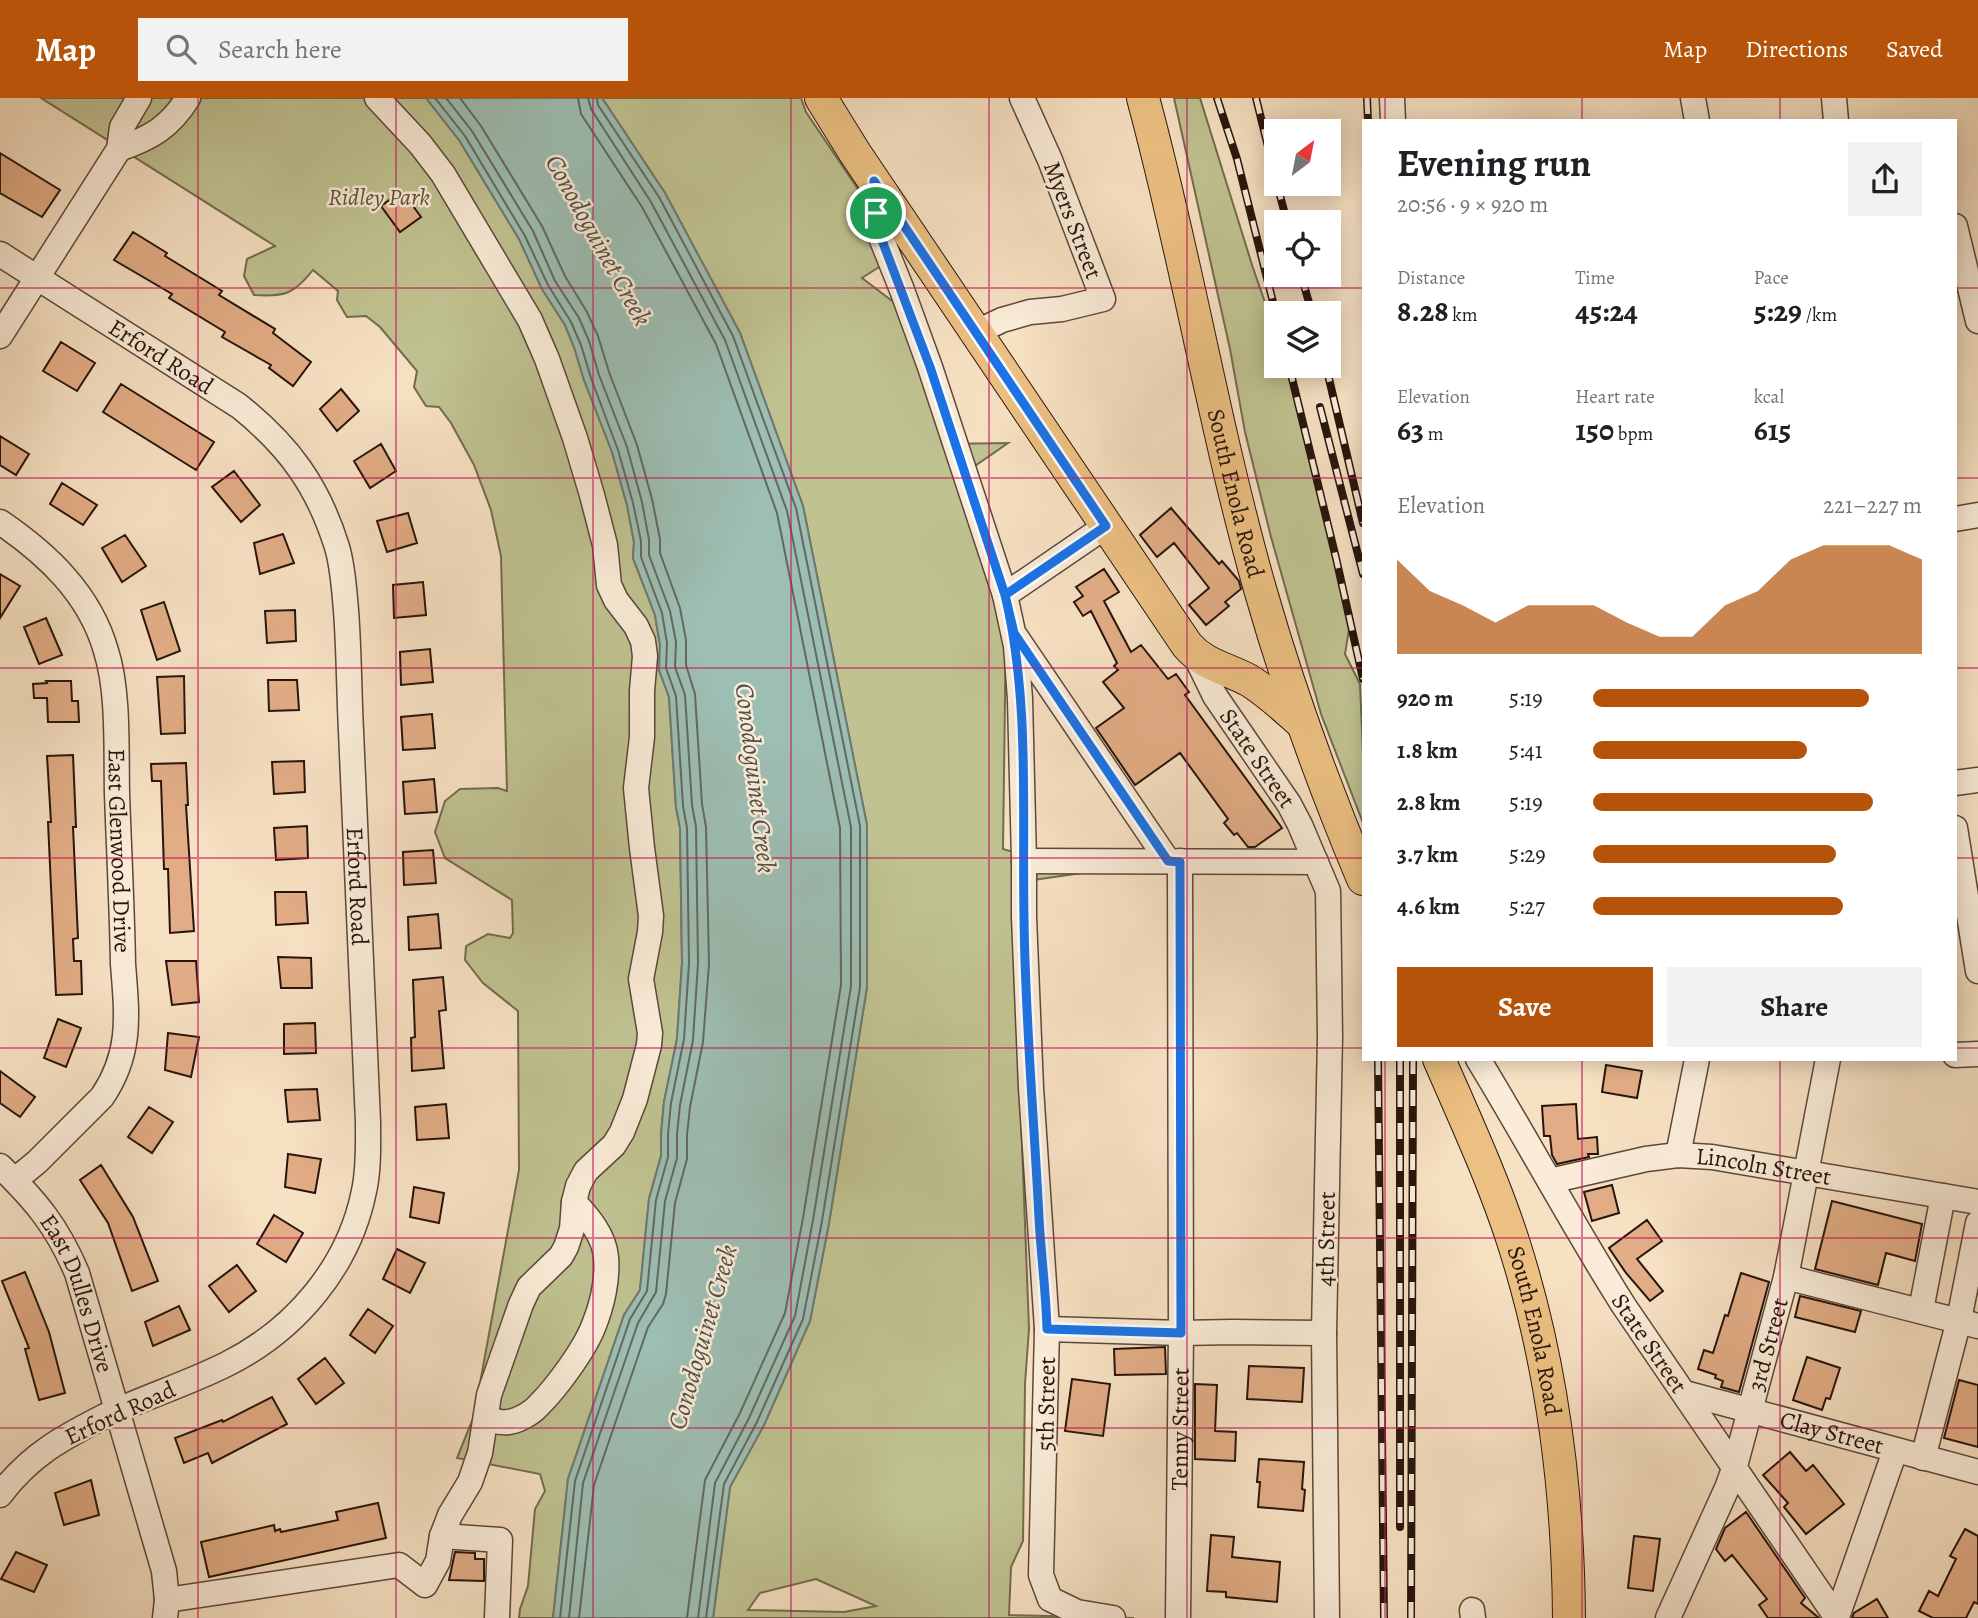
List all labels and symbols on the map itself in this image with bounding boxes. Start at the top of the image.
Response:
north arrow [1264,119,1340,196]
water label: Conodoguinet Creek [537,148,660,332]
street label: Myers Street [1036,157,1110,283]
park label: Ridley Park [328,181,430,213]
pin [846,183,906,243]
street label: Erford Road [102,311,220,402]
street label: South Enola Road [1200,406,1272,582]
water label: Conodoguinet Creek [726,681,785,875]
street label: State Street [1212,702,1303,814]
street label: East Glenwood Drive [101,748,139,953]
street label: Erford Road [339,826,376,946]
street label: Lincoln Street [1695,1140,1834,1193]
street label: 4th Street [1309,1191,1343,1287]
street label: East Dulles Drive [32,1207,121,1376]
water label: Conodoguinet Creek [659,1241,746,1434]
street label: South Enola Road [1500,1242,1569,1418]
street label: State Street [1604,1287,1695,1400]
street label: 3rd Street [1740,1294,1796,1395]
street label: 5th Street [1029,1356,1063,1452]
street label: Tenny Street [1163,1367,1197,1491]
street label: Erford Road [59,1373,181,1453]
street label: Clay Street [1776,1403,1887,1462]

